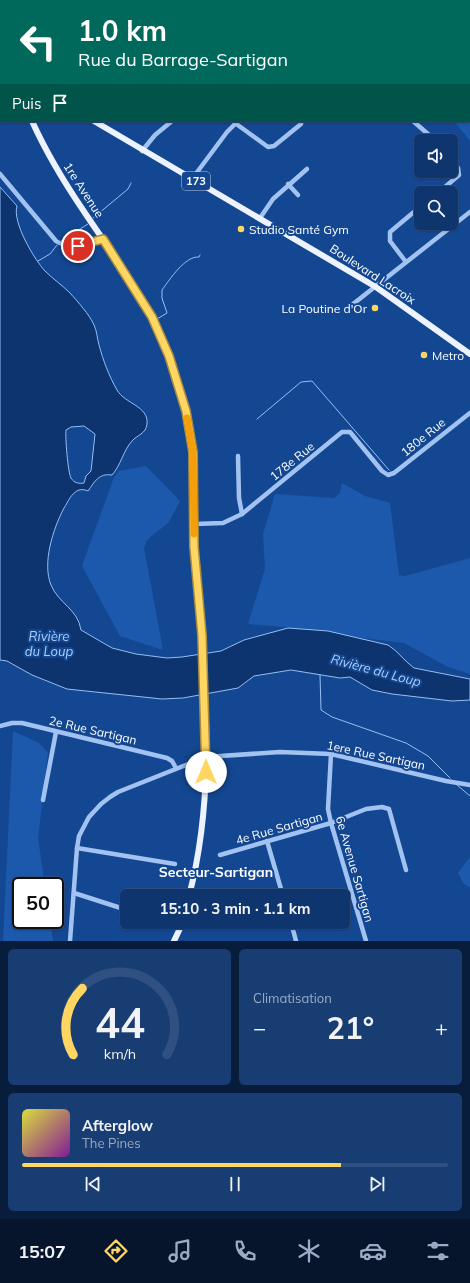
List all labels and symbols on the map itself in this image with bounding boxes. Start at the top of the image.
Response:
street label: 1re Avenue [61,160,107,220]
road number: 173 [182,172,210,190]
place label: Studio Santé Gym [249,222,349,237]
marker: Studio Santé Gym [236,224,246,234]
pin [61,229,95,263]
street label: Boulevard Lacroix [327,241,419,308]
place label: La Poutine d'Or [282,301,368,316]
marker: La Poutine d'Or [370,303,380,313]
place label: Metro [432,348,464,363]
marker: Metro [419,350,429,360]
street label: 180e Rue [398,414,448,460]
street label: 178e Rue [267,438,317,484]
water label: Rivière du Loup [25,628,73,659]
water label: Rivière du Loup [329,650,423,690]
street label: 2e Rue Sartigan [48,713,138,747]
street label: 1ere Rue Sartigan [325,737,427,773]
position arrow [185,751,227,793]
street label: 4e Rue Sartigan [234,808,324,848]
street label: 6e Avenue Sartigan [333,814,377,924]
district label: Secteur-Sartigan [159,863,273,881]
speed limit sign: 50 [12,877,64,929]

